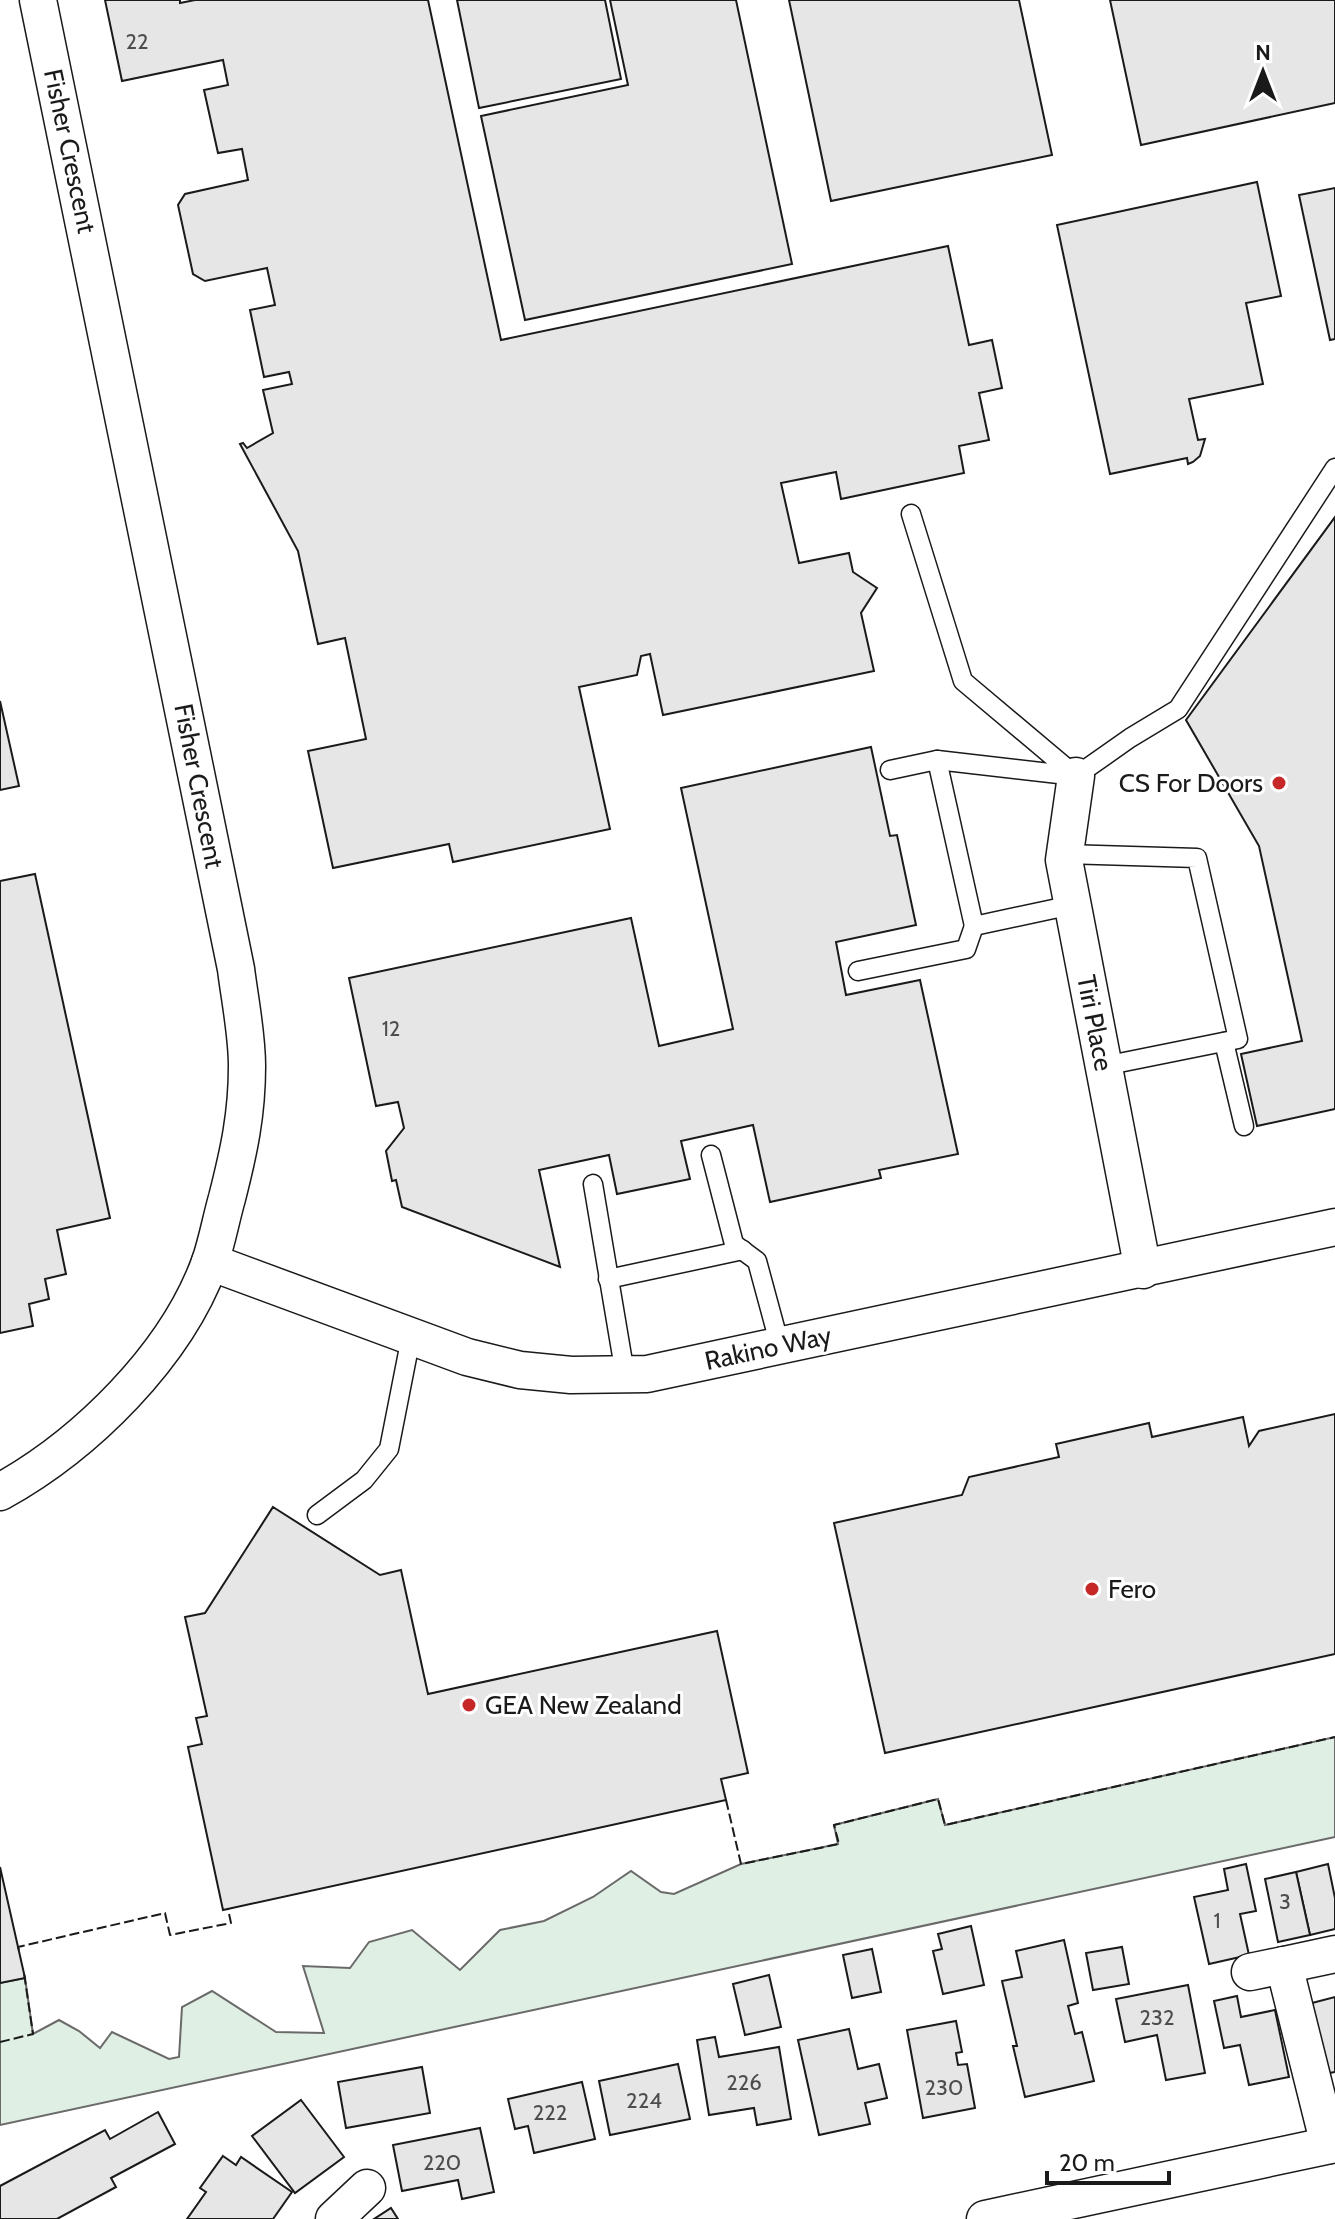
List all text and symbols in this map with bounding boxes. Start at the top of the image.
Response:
house number: 22 [125,28,149,55]
north arrow [1223,32,1303,112]
text: N [1255,39,1271,66]
street label: Fisher Crescent [37,66,103,236]
street label: Fisher Crescent [167,701,231,871]
place label: CS For Doors [1119,767,1263,799]
marker: CS For Doors [1270,774,1288,792]
street label: Tiri Place [1070,972,1120,1074]
house number: 12 [382,1015,400,1042]
street label: Rakino Way [702,1319,834,1377]
place label: Fero [1108,1573,1156,1605]
marker: Fero [1083,1580,1101,1598]
place label: GEA New Zealand [485,1689,682,1721]
marker: GEA New Zealand [460,1696,478,1714]
house number: 3 [1279,1888,1291,1915]
house number: 1 [1213,1907,1221,1934]
house number: 232 [1140,2004,1174,2031]
house number: 226 [726,2069,762,2096]
house number: 230 [925,2074,963,2101]
house number: 224 [626,2087,662,2114]
house number: 222 [533,2099,567,2126]
scale bar [1047,2135,1169,2185]
text: 20 m [1059,2148,1115,2177]
house number: 220 [423,2149,461,2176]

